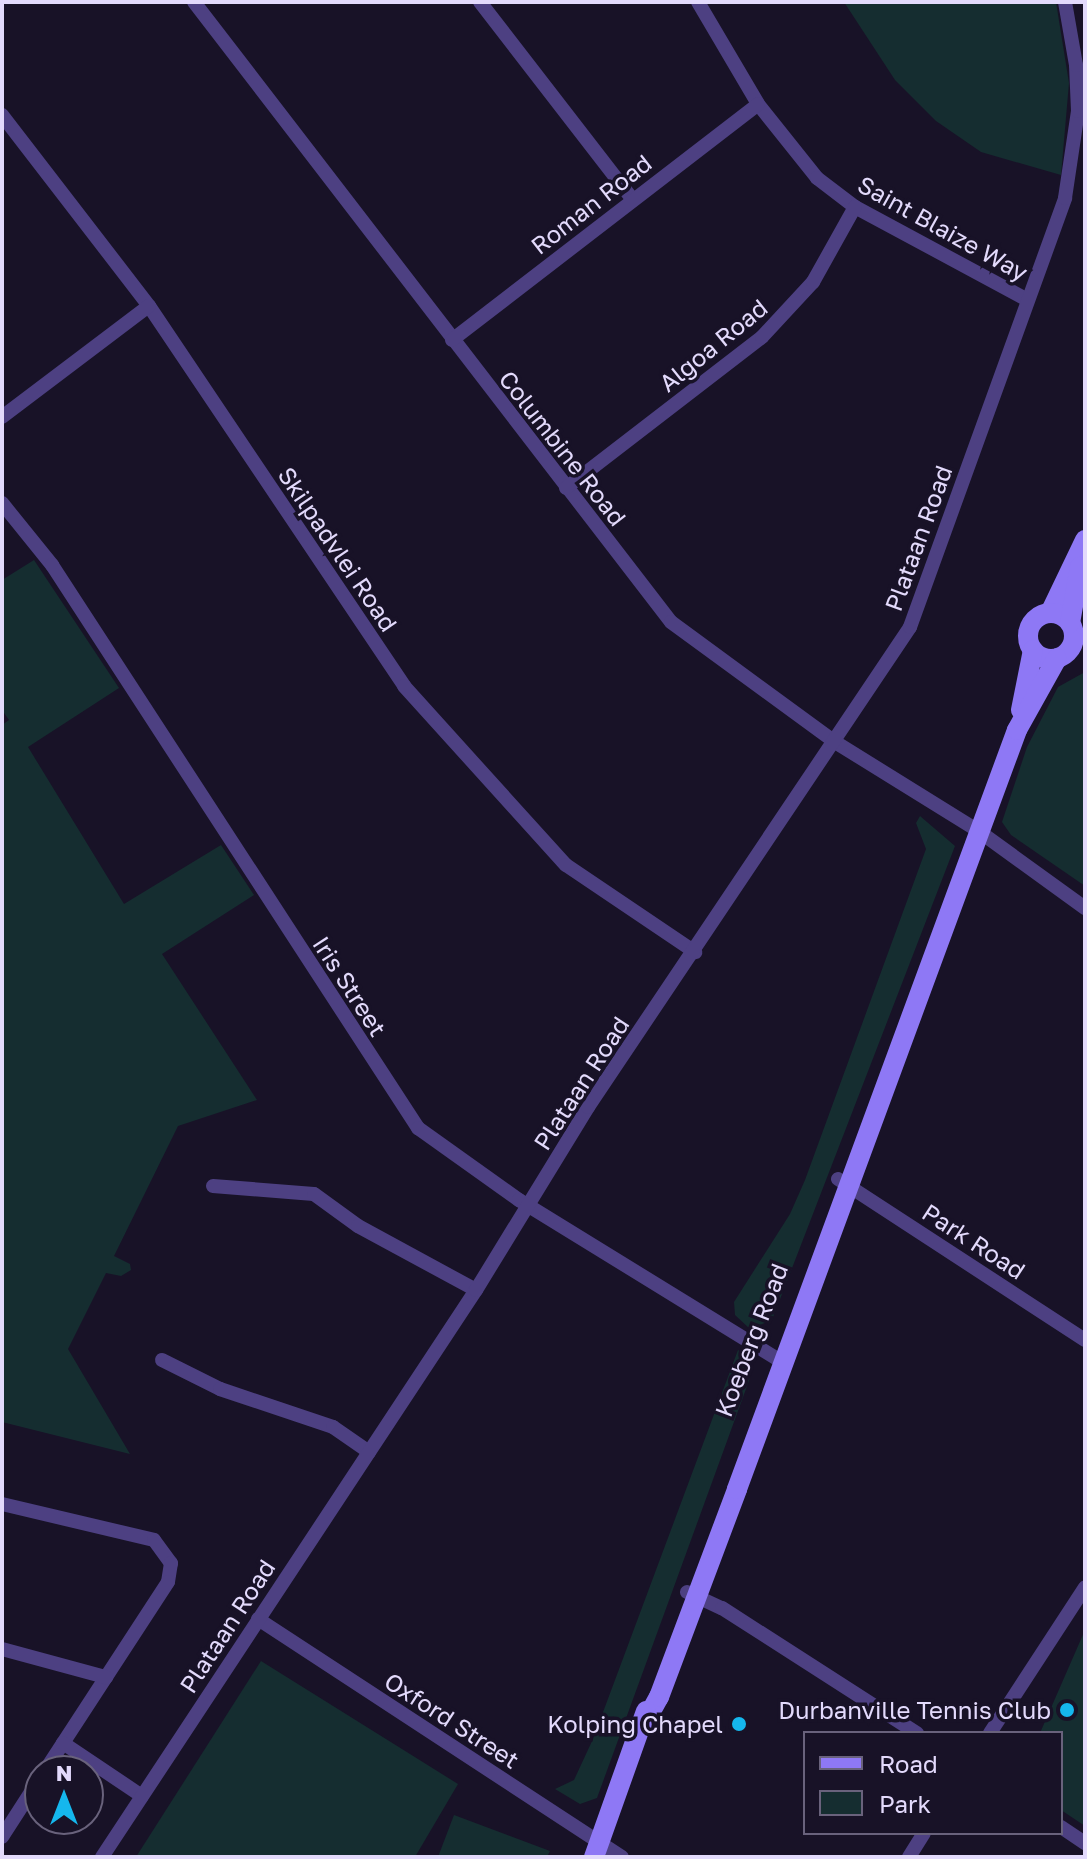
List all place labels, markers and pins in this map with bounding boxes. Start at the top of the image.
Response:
place label: Durbanville Tennis Club [778,1696,1051,1724]
marker: Durbanville Tennis Club [1058,1701,1076,1719]
place label: Kolping Chapel [547,1710,723,1738]
marker: Kolping Chapel [730,1715,748,1733]

